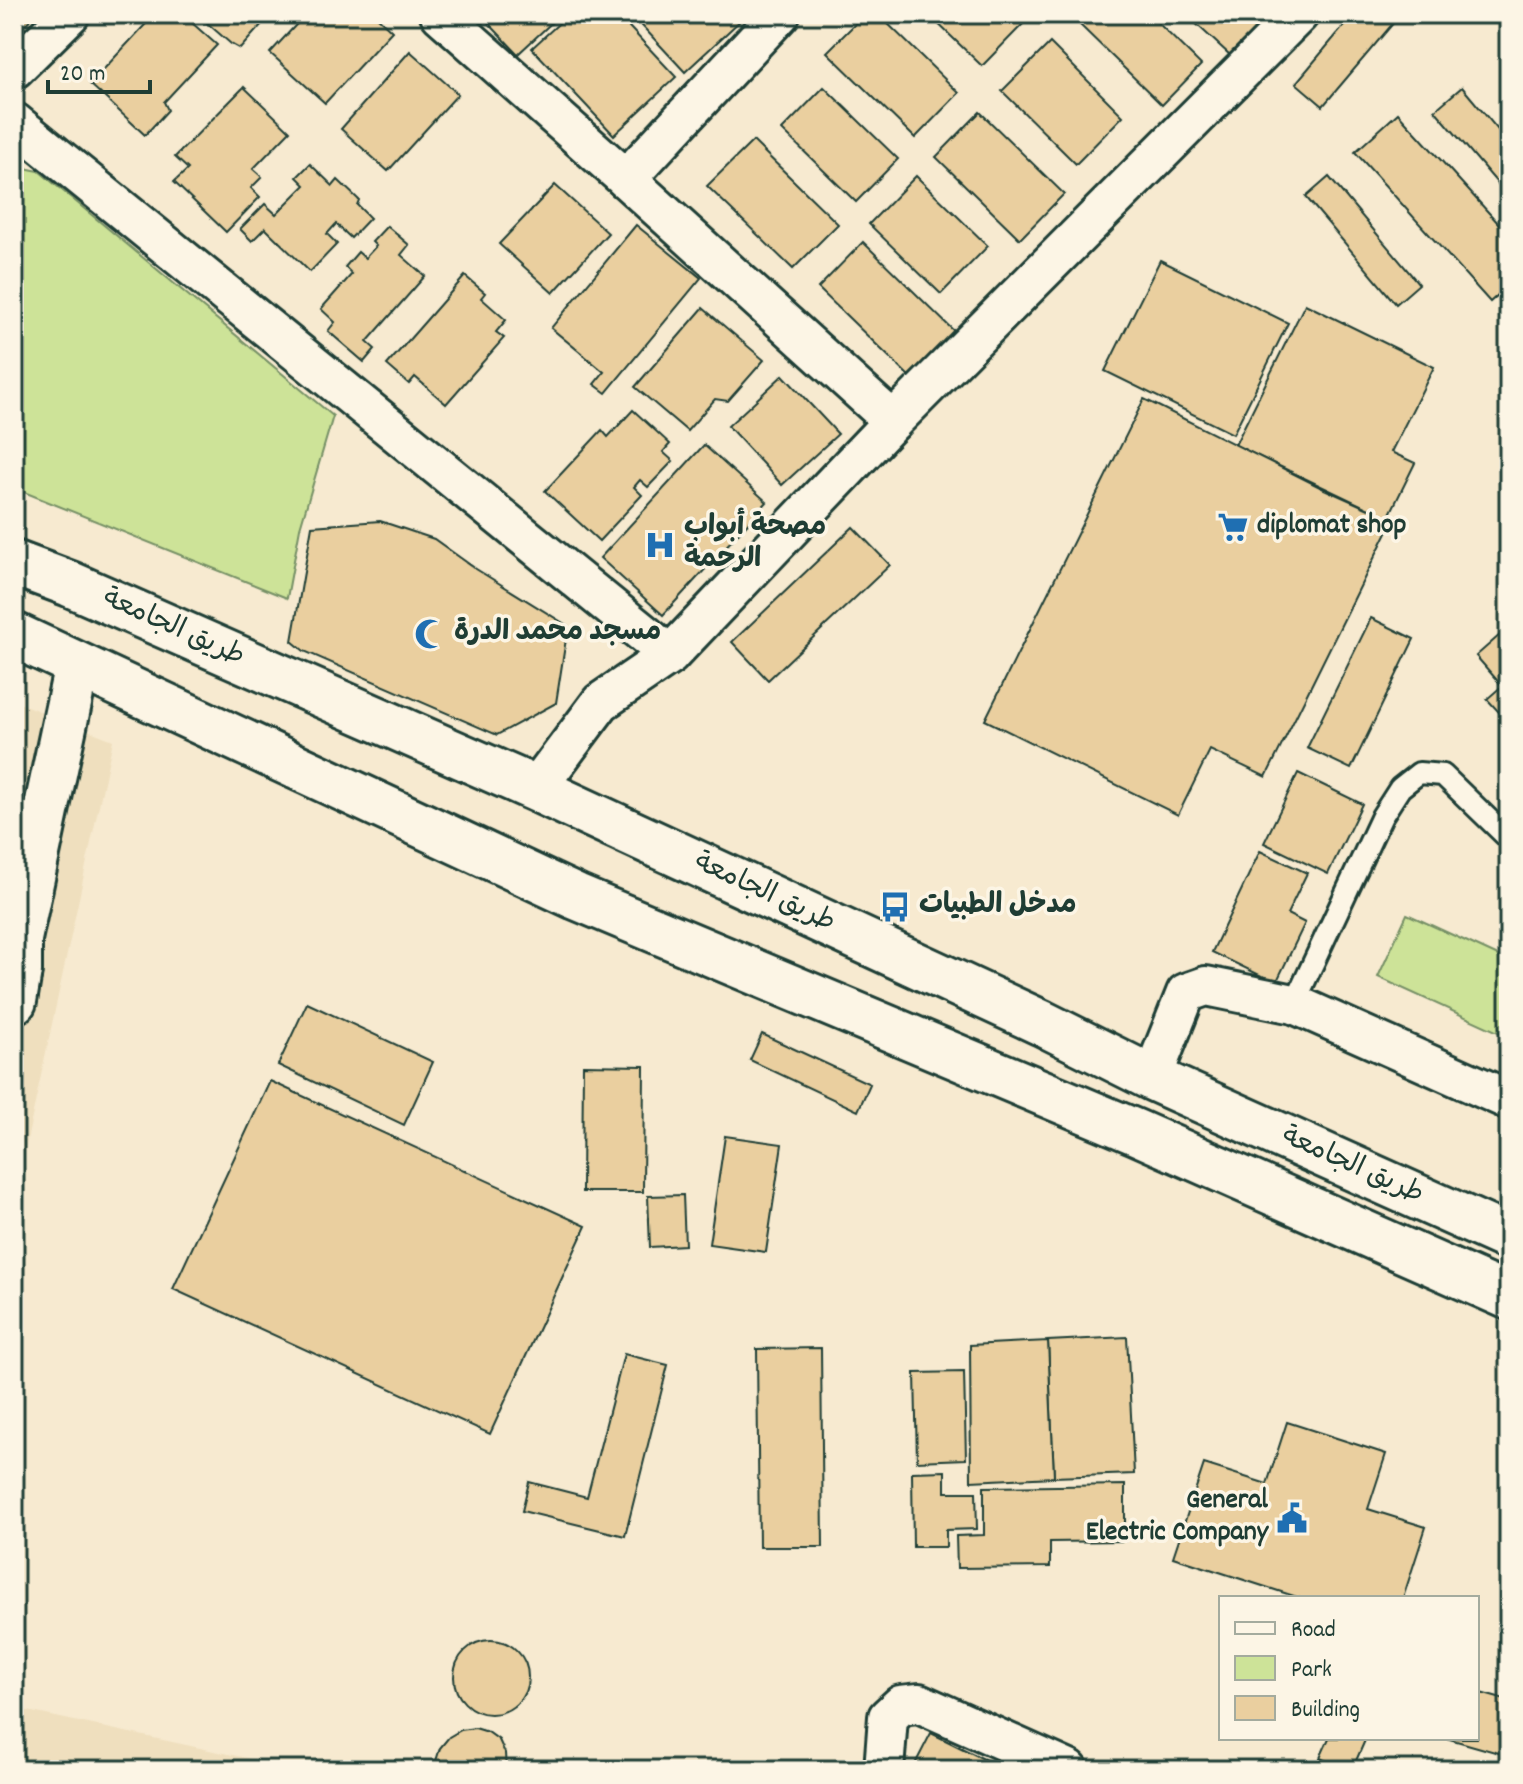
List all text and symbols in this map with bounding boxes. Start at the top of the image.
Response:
scale bar [48,44,150,94]
text: 20 m [60,58,106,92]
place label: مصحة أبواب الرحمة [684,507,826,581]
place label: diplomat shop [1257,507,1406,547]
supermarket icon: diplomat shop [1216,510,1250,544]
hospital icon: مصحة أبواب الرحمة [643,528,677,562]
street label: طريق الجامعة [95,580,251,678]
place label: مسجد محمد الدرة [454,614,661,654]
mosque icon: مسجد محمد الدرة [413,617,447,651]
street label: طريق الجامعة [687,844,841,944]
place label: مدخل الطبيات [919,887,1077,927]
bus stop icon: مدخل الطبيات [878,890,912,924]
street label: طريق الجامعة [1274,1118,1430,1216]
place label: General Electric Company [1086,1482,1270,1554]
public building icon: General Electric Company [1275,1501,1309,1535]
legend [1219,1596,1479,1740]
text: Road [1291,1614,1336,1648]
text: Park [1291,1654,1332,1688]
text: Building [1291,1694,1360,1728]

